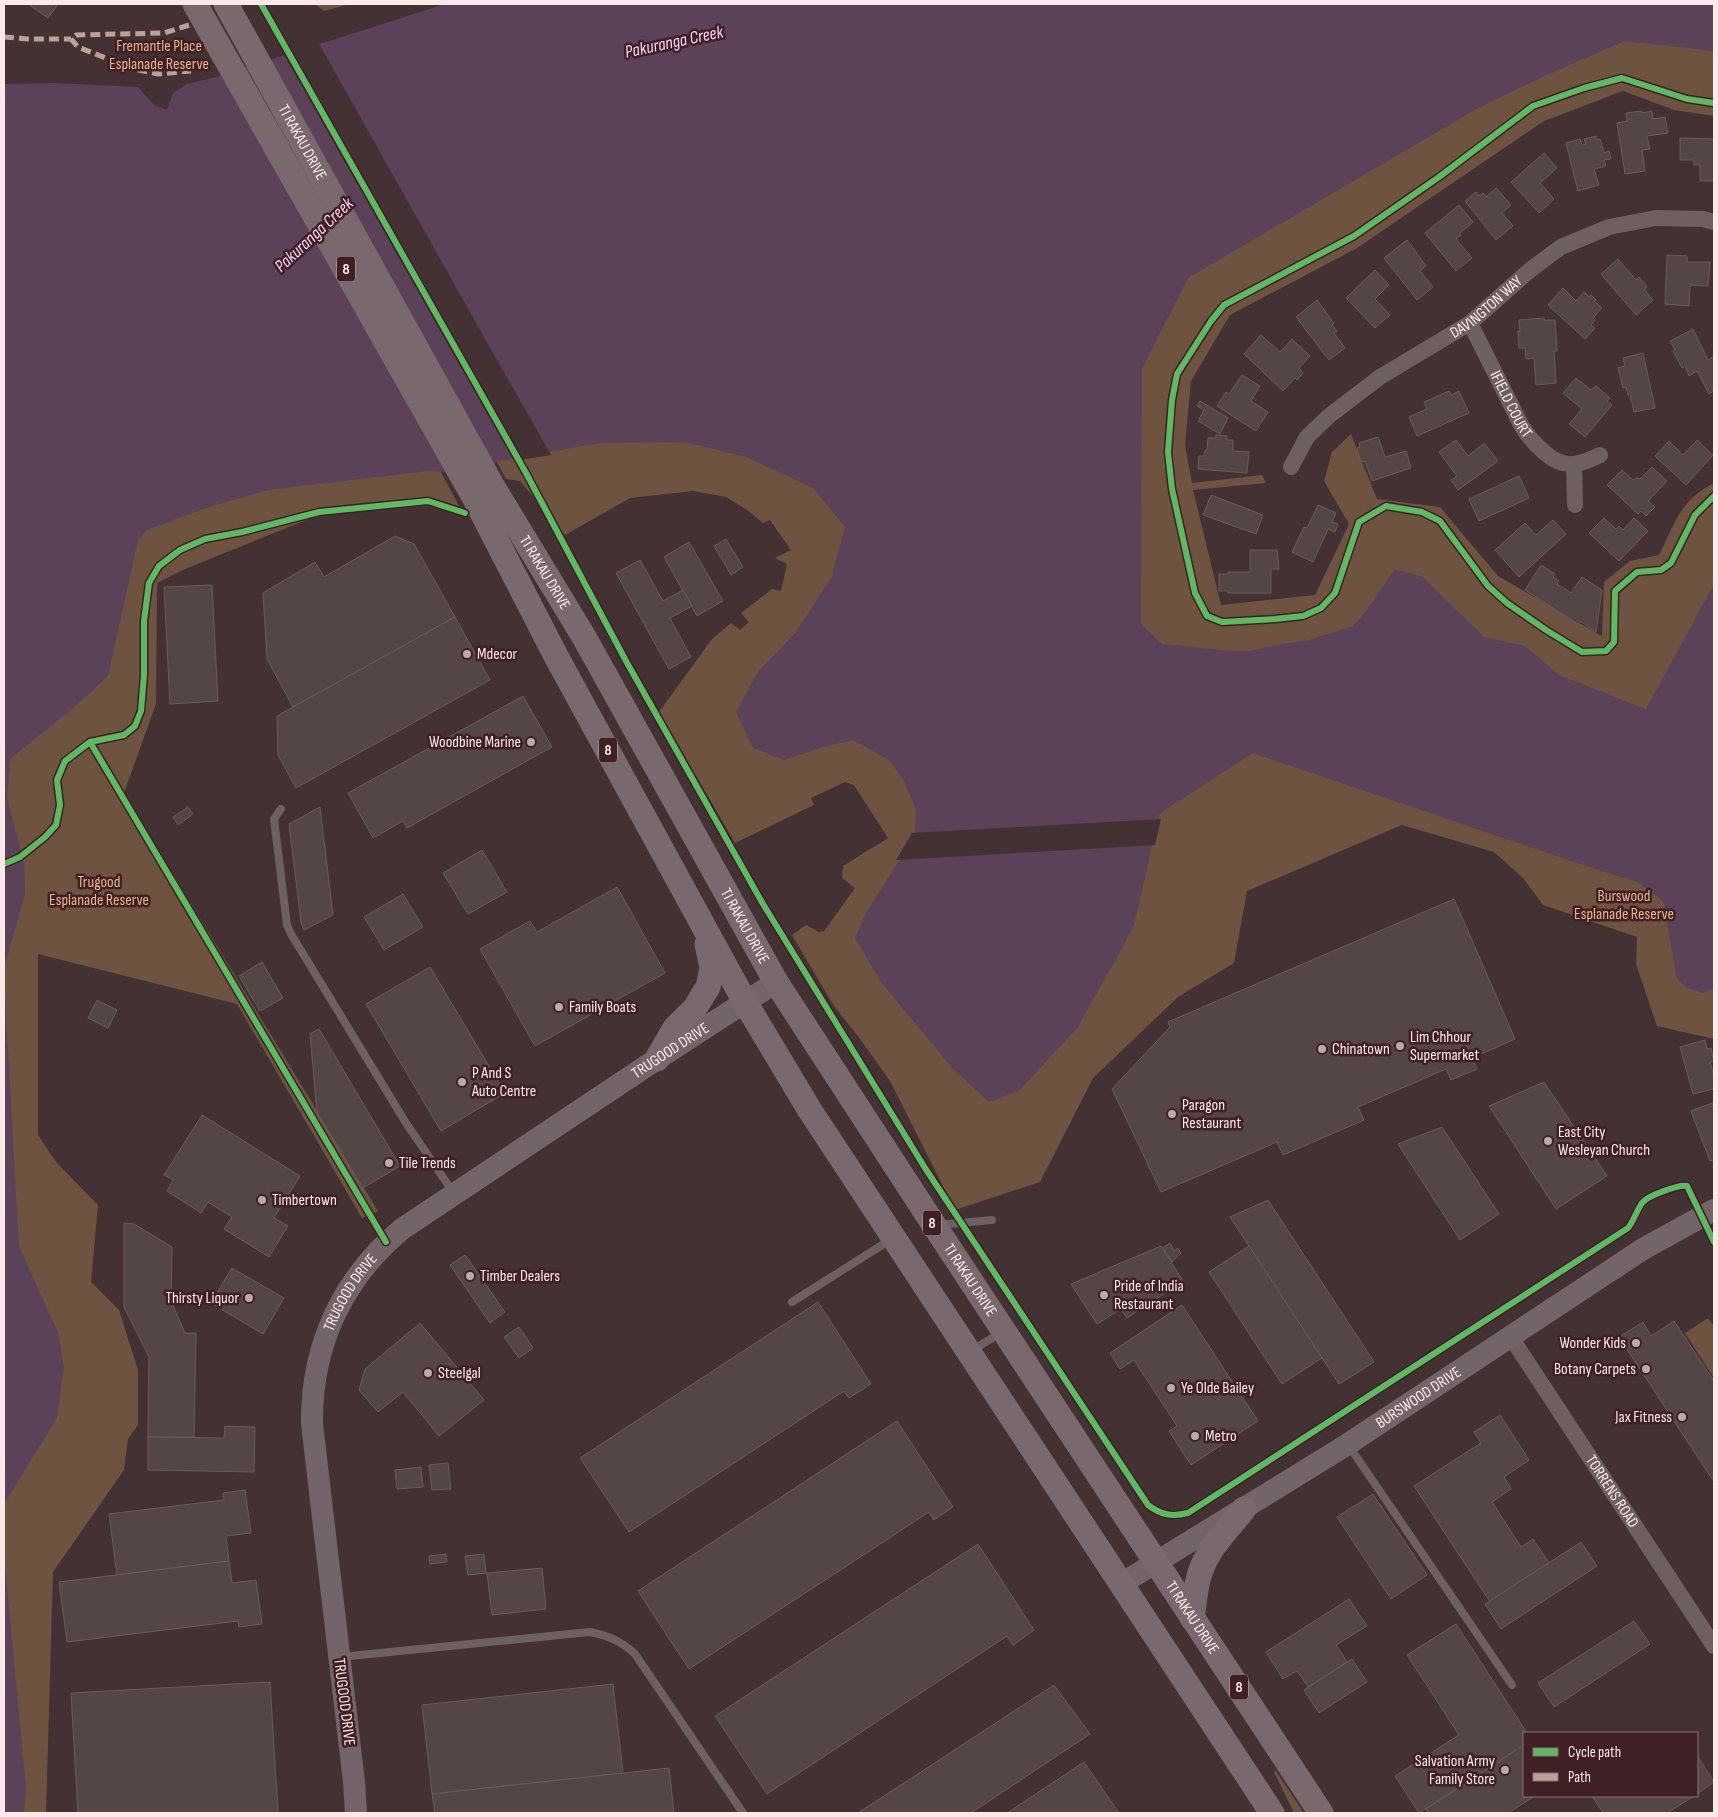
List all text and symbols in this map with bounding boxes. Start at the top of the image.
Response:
water label: Pakuranga Creek [623,21,726,63]
park label: Fremantle Place Esplanade Reserve [109,37,209,74]
street label: TI RAKAU DRIVE [274,101,331,183]
water label: Pakuranga Creek [270,192,359,277]
road number: 8 [337,256,355,282]
street label: DAVINGTON WAY [1446,272,1526,342]
street label: IFIELD COURT [1486,368,1537,442]
street label: TI RAKAU DRIVE [515,532,575,613]
place label: Mdecor [477,645,518,664]
marker: Mdecor [461,648,473,660]
place label: Woodbine Marine [429,733,521,752]
marker: Woodbine Marine [525,736,537,748]
road number: 8 [599,738,617,762]
park label: Trugood Esplanade Reserve [49,873,149,910]
street label: TI RAKAU DRIVE [716,885,773,967]
park label: Burswood Esplanade Reserve [1574,887,1674,924]
place label: Family Boats [569,998,637,1017]
marker: Family Boats [553,1001,565,1013]
street label: TRUGOOD DRIVE [628,1019,712,1083]
place label: Lim Chhour Supermarket [1410,1028,1479,1065]
place label: Chinatown [1332,1040,1390,1059]
marker: Lim Chhour Supermarket [1394,1040,1406,1052]
marker: Chinatown [1316,1043,1328,1055]
place label: P And S Auto Centre [471,1064,536,1101]
marker: P And S Auto Centre [456,1076,468,1088]
place label: Paragon Restaurant [1182,1096,1241,1133]
marker: Paragon Restaurant [1166,1108,1178,1120]
place label: East City Wesleyan Church [1558,1123,1650,1160]
marker: East City Wesleyan Church [1542,1135,1554,1147]
place label: Tile Trends [399,1154,456,1173]
marker: Tile Trends [383,1157,395,1169]
place label: Timbertown [272,1191,337,1210]
marker: Timbertown [256,1194,268,1206]
road number: 8 [923,1210,941,1236]
street label: TI RAKAU DRIVE [939,1240,1001,1320]
street label: TRUGOOD DRIVE [319,1250,381,1334]
place label: Timber Dealers [480,1267,560,1286]
marker: Timber Dealers [464,1270,476,1282]
place label: Pride of India Restaurant [1114,1277,1184,1314]
place label: Thirsty Liquor [166,1289,239,1308]
marker: Pride of India Restaurant [1098,1289,1110,1301]
marker: Thirsty Liquor [243,1292,255,1304]
place label: Wonder Kids [1559,1334,1626,1353]
marker: Wonder Kids [1630,1337,1642,1349]
place label: Botany Carpets [1554,1360,1636,1379]
street label: BURSWOOD DRIVE [1372,1363,1464,1432]
marker: Botany Carpets [1640,1363,1652,1375]
place label: Steelgal [438,1364,481,1383]
marker: Steelgal [422,1367,434,1379]
place label: Ye Olde Bailey [1181,1379,1254,1398]
marker: Ye Olde Bailey [1165,1382,1177,1394]
place label: Jax Fitness [1614,1408,1672,1427]
marker: Jax Fitness [1676,1411,1688,1423]
place label: Metro [1205,1427,1237,1446]
marker: Metro [1189,1430,1201,1442]
street label: TORRENS ROAD [1582,1452,1643,1531]
street label: TI RAKAU DRIVE [1162,1578,1223,1658]
street label: TRUGOOD DRIVE [329,1657,359,1747]
road number: 8 [1230,1674,1248,1700]
legend [1523,1732,1698,1797]
text: Cycle path [1568,1743,1621,1762]
place label: Salvation Army Family Store [1415,1752,1495,1789]
marker: Salvation Army Family Store [1499,1764,1511,1776]
text: Path [1568,1768,1591,1787]

